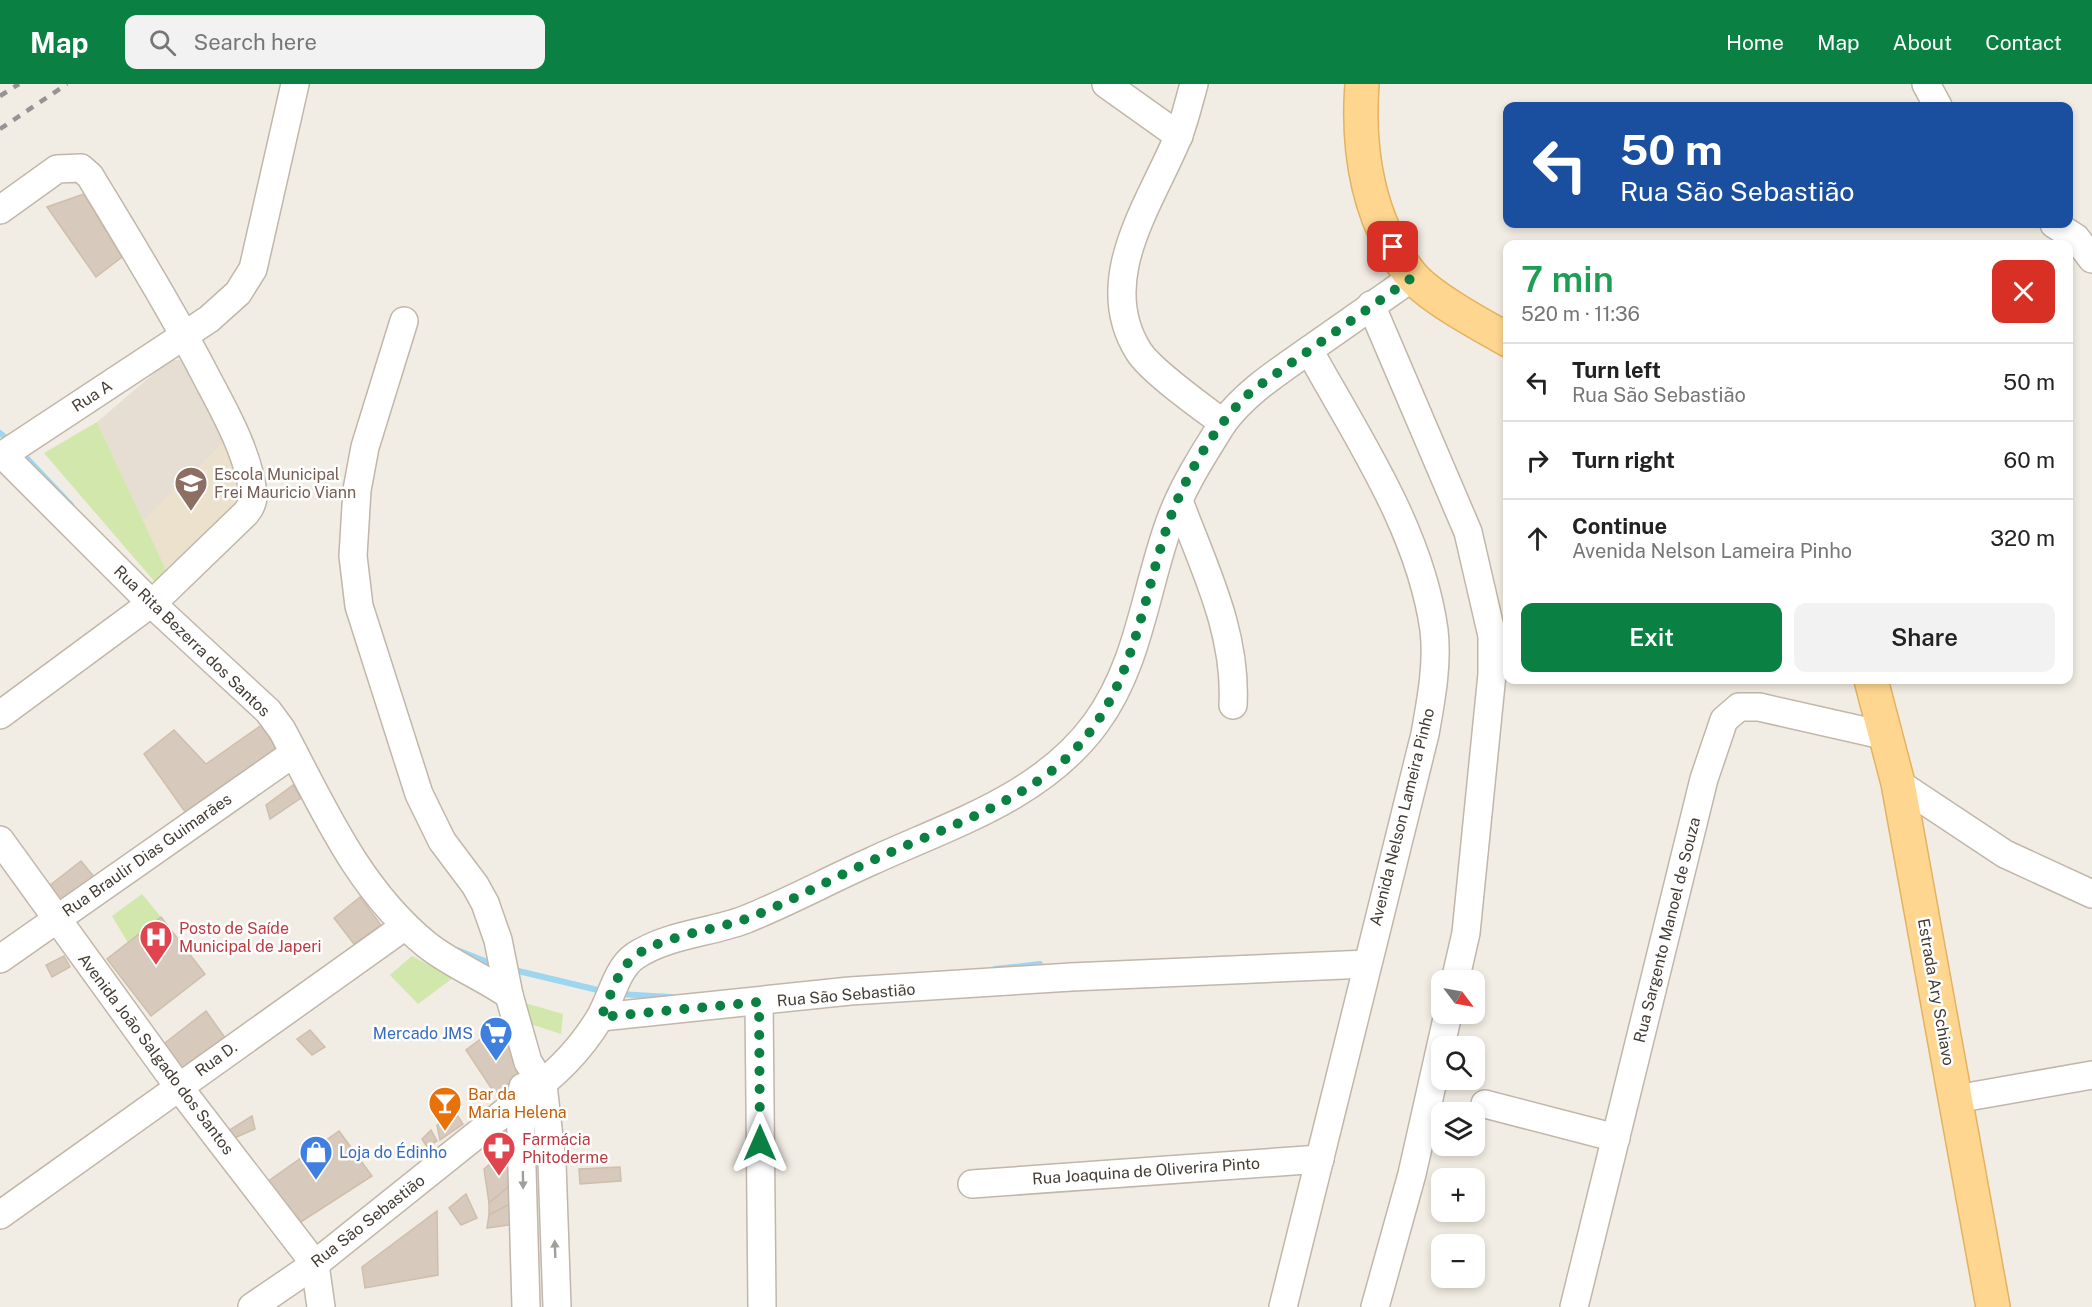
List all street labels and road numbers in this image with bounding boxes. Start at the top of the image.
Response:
street label: Rua A [68,376,116,416]
street label: Rua Rita Bezerra dos Santos [110,561,274,721]
street label: Avenida Nelson Lameira Pinho [1366,706,1438,928]
street label: Rua Braulir Dias Guimarães [59,789,235,921]
street label: Rua Sargento Manoel de Souza [1630,815,1704,1045]
street label: Estrada Ary Schiavo [1914,917,1958,1067]
street label: Avenida João Salgado dos Santos [74,950,238,1158]
street label: Rua São Sebastião [776,979,916,1011]
street label: Rua D. [191,1037,241,1081]
street label: Rua Joaquina de Oliverira Pinto [1031,1154,1261,1188]
street label: Rua São Sebastião [307,1171,429,1271]

